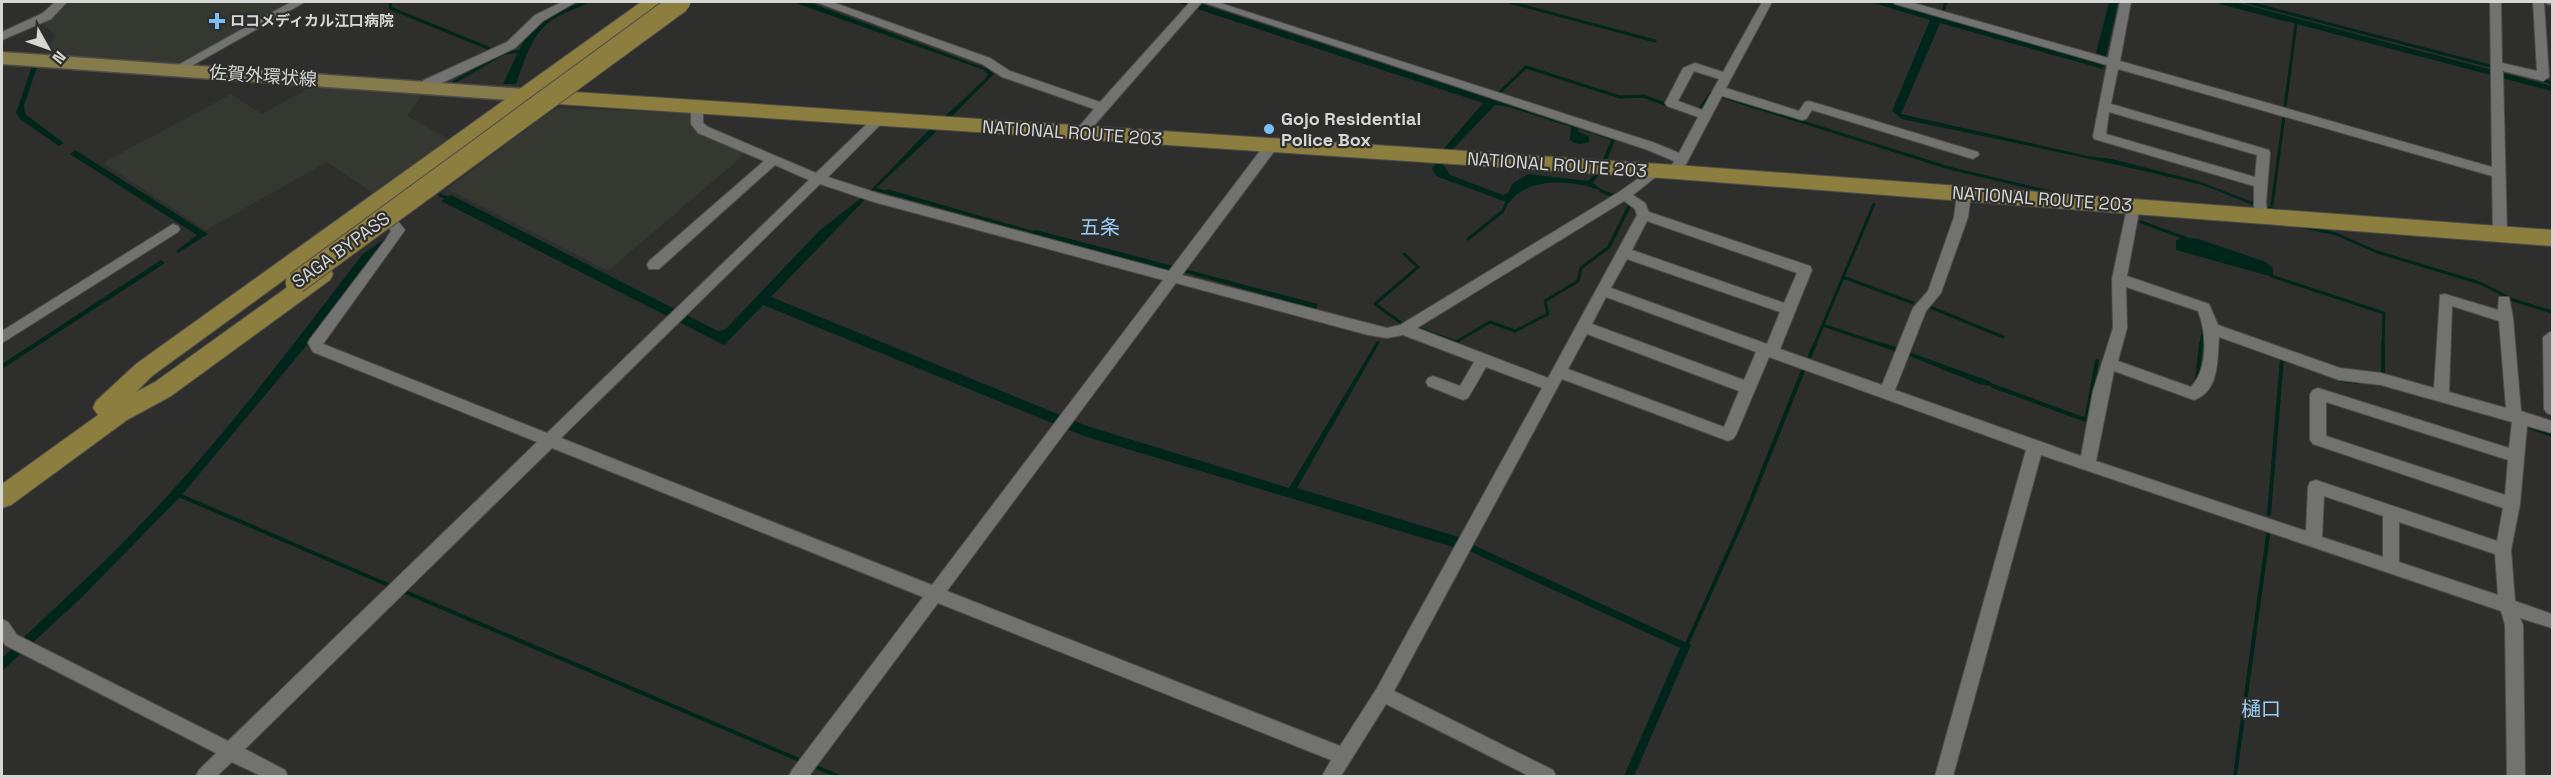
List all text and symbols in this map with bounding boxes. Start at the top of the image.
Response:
place label: ロコメディカル江口病院 [230,11,394,30]
marker: ロコメディカル江口病院 [208,12,226,30]
north arrow [18,18,78,78]
text: N [48,46,71,68]
street label: 佐賀外環状線 [208,60,318,91]
place label: Gojo Residential Police Box [1281,107,1421,151]
street label: NATIONAL ROUTE 203 [981,115,1163,150]
marker: Gojo Residential Police Box [1262,122,1276,136]
street label: NATIONAL ROUTE 203 [1466,147,1648,182]
street label: NATIONAL ROUTE 203 [1951,181,2133,216]
street label: SAGA BYPASS [287,206,394,293]
district label: 五条 [1080,214,1120,240]
district label: 樋口 [2241,696,2281,722]

